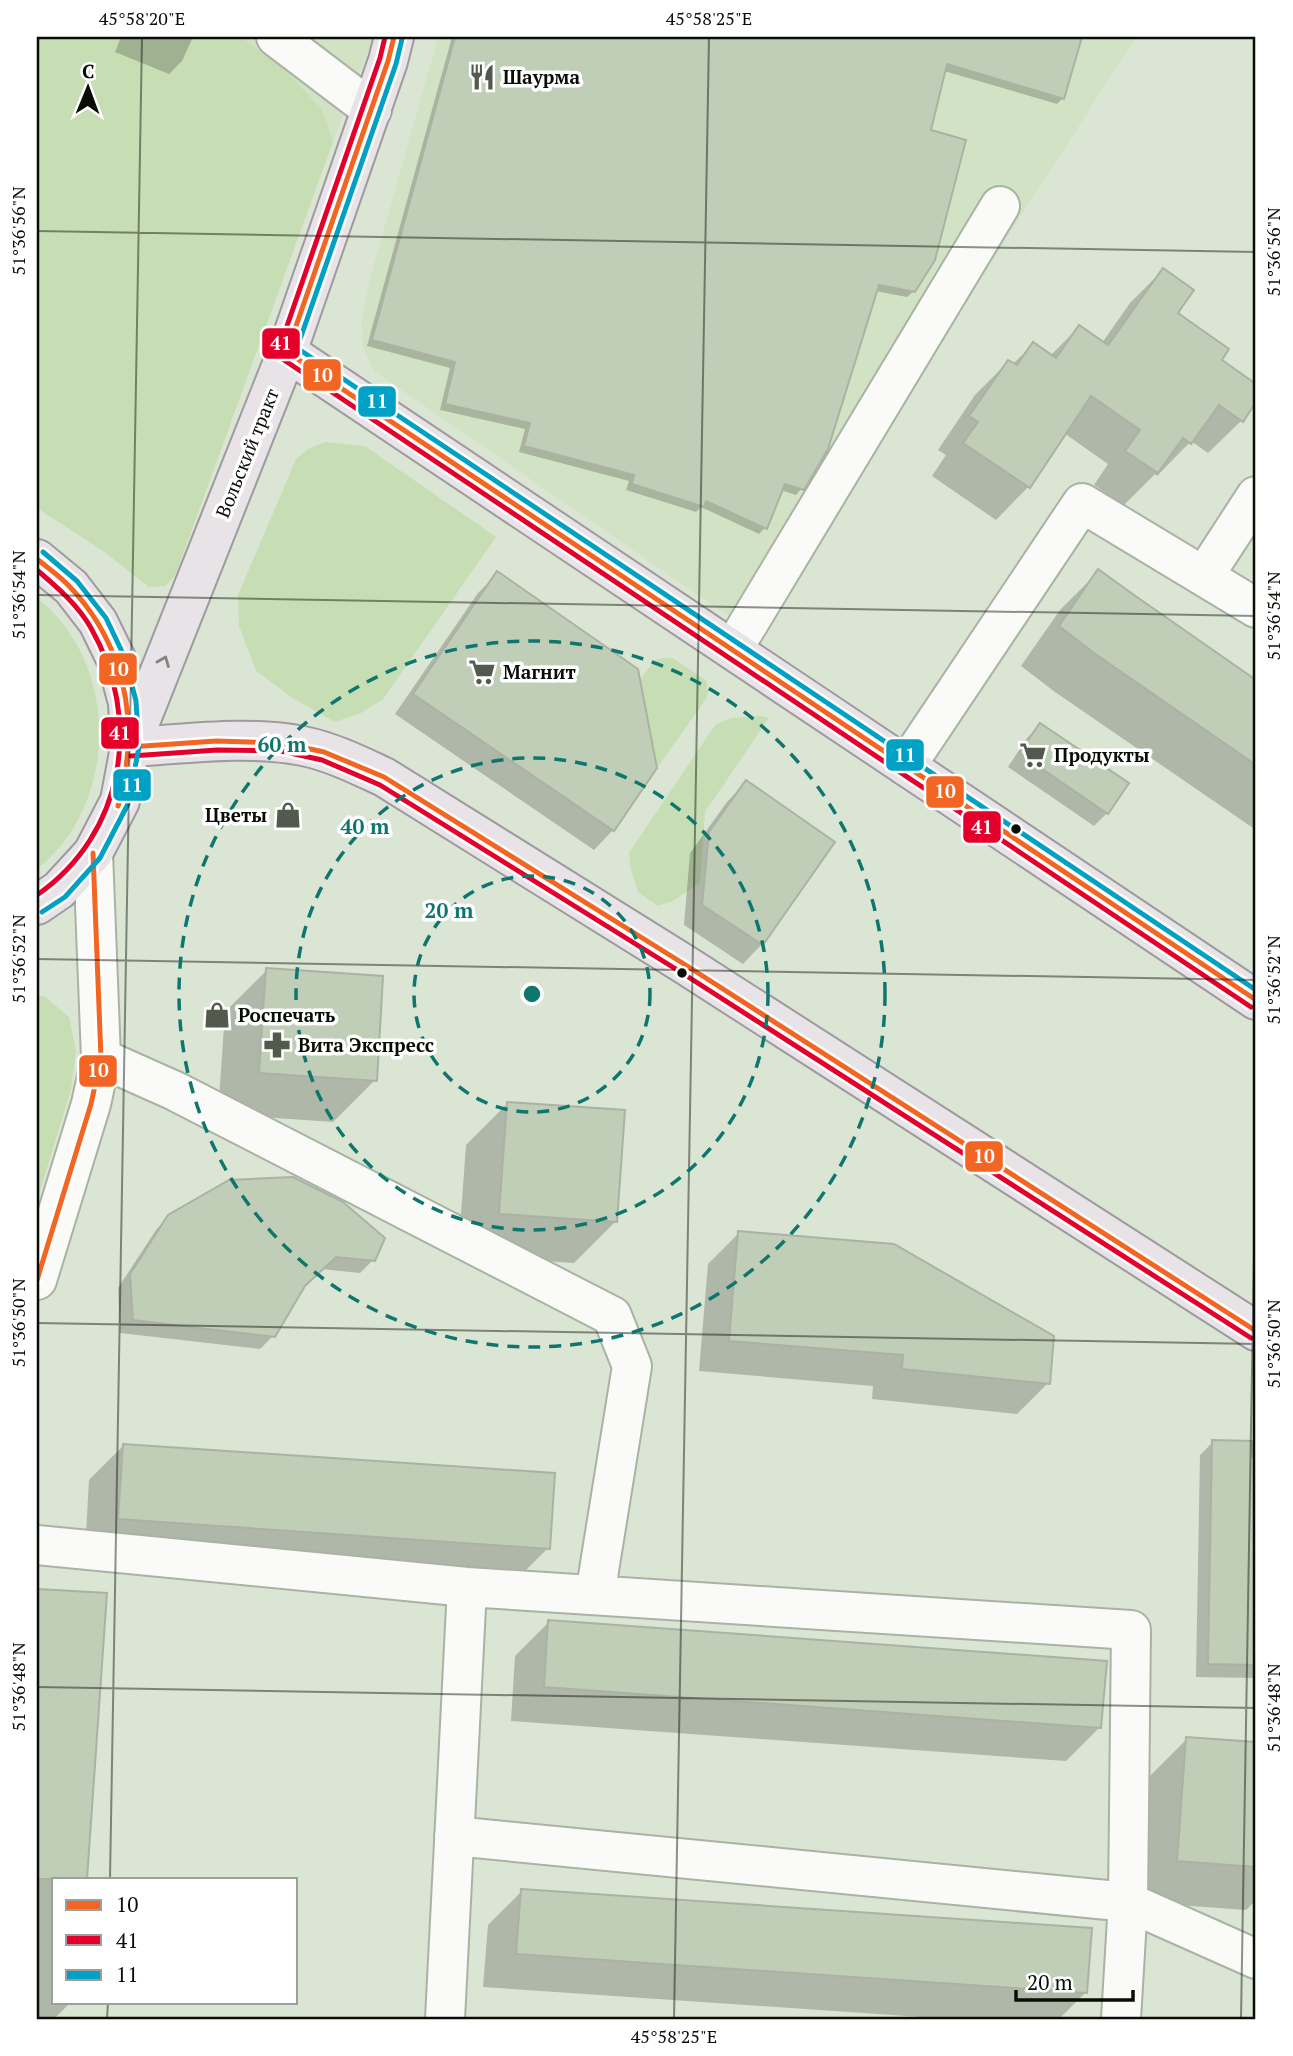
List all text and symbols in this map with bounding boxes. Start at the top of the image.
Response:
text: 45°58'20"E [99,6,185,30]
text: 45°58'25"E [666,6,752,30]
north arrow [52,52,122,122]
text: С [82,58,95,83]
restaurant icon: Шаурма [467,62,497,92]
place label: Шаурма [503,64,581,89]
text: 51°36'56"N [6,186,30,276]
text: 51°36'56"N [1261,207,1285,297]
line badge: 41 [261,327,301,360]
text: 41 [270,330,292,355]
line badge: 10 [302,358,342,392]
text: 10 [311,362,333,387]
street label: Вольский тракт [209,385,284,521]
line badge: 11 [357,385,397,418]
text: 11 [366,388,388,413]
text: 51°36'54"N [6,550,30,640]
text: 51°36'54"N [1261,571,1285,661]
line badge: 10 [98,652,138,686]
one-way arrow [155,655,169,667]
text: 10 [107,656,129,681]
supermarket icon: Магнит [467,657,497,687]
place label: Магнит [503,659,576,684]
line badge: 41 [100,716,140,750]
text: 41 [109,720,131,745]
text: 60 m [258,730,307,758]
line badge: 11 [885,738,925,772]
supermarket icon: Продукты [1018,740,1048,770]
text: 11 [894,742,916,767]
place label: Продукты [1054,742,1150,767]
line badge: 11 [112,768,152,802]
text: 11 [121,772,143,797]
line badge: 10 [925,775,965,809]
text: 10 [934,778,956,803]
shop icon: Цветы [273,800,303,830]
place label: Цветы [205,802,267,827]
line badge: 41 [962,810,1002,844]
text: 40 m [341,812,390,840]
text: 41 [971,814,993,839]
unlabelled marker [1009,822,1023,836]
text: 20 m [425,896,474,924]
text: 51°36'52"N [6,914,30,1004]
text: 51°36'52"N [1261,935,1285,1025]
unlabelled marker [675,966,689,980]
centre of rings [520,982,544,1006]
shop icon: Роспечать [202,1000,232,1030]
place label: Роспечать [238,1002,336,1027]
pharmacy icon: Вита Экспресс [262,1030,292,1060]
place label: Вита Экспресс [298,1032,434,1057]
line badge: 10 [78,1054,118,1088]
text: 10 [87,1057,109,1082]
line badge: 10 [964,1140,1004,1173]
text: 10 [973,1143,995,1168]
text: 51°36'50"N [6,1278,30,1368]
text: 51°36'50"N [1261,1299,1285,1389]
text: 51°36'48"N [6,1642,30,1732]
text: 51°36'48"N [1261,1663,1285,1753]
legend [52,1878,298,2004]
text: 10 [116,1890,138,1918]
text: 41 [116,1926,138,1954]
scale bar [1016,1958,1134,2002]
text: 11 [116,1960,138,1988]
text: 20 m [1027,1968,1073,1996]
text: 45°58'25"E [631,2024,717,2048]

